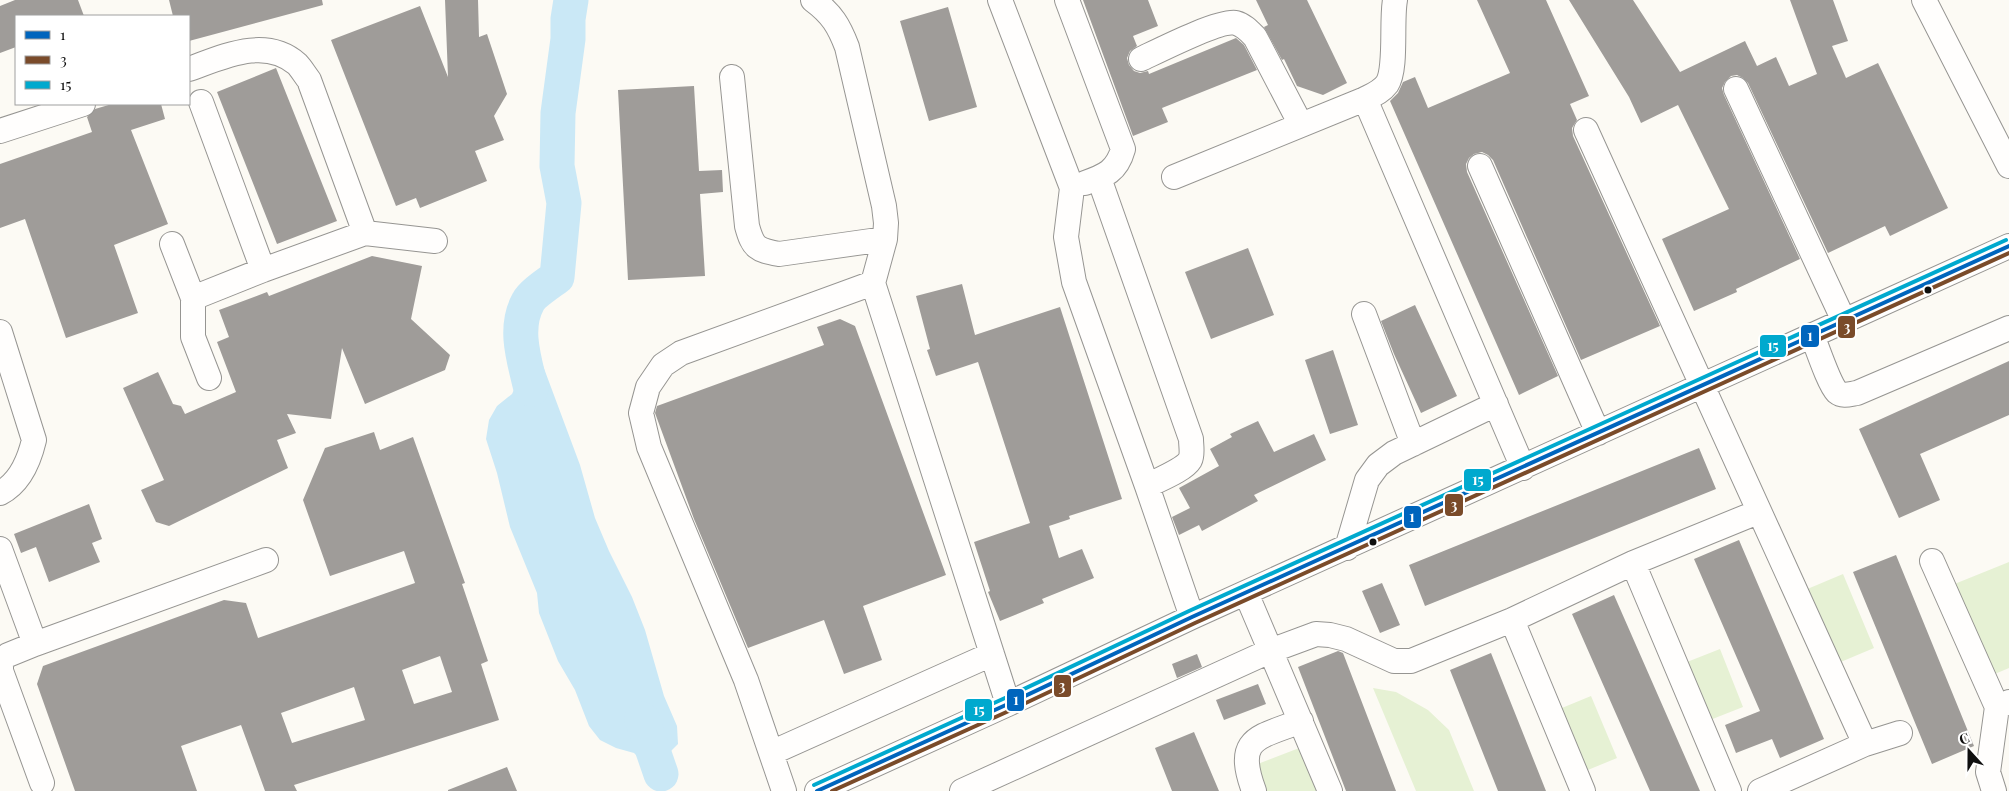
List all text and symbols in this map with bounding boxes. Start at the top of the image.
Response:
legend [15,15,190,105]
text: 1 [60,24,66,44]
text: 3 [60,49,67,69]
text: 15 [60,74,72,94]
unlabelled marker [1923,285,1933,295]
line badge: 3 [1837,315,1856,339]
text: 3 [1844,317,1851,336]
line badge: 1 [1800,324,1820,348]
text: 1 [1807,326,1813,345]
line badge: 15 [1759,334,1787,358]
text: 15 [1767,336,1779,355]
line badge: 15 [1463,468,1492,492]
text: 15 [1472,470,1484,489]
line badge: 3 [1444,493,1464,517]
text: 3 [1451,495,1458,514]
line badge: 1 [1403,505,1422,529]
text: 1 [1409,507,1415,526]
unlabelled marker [1368,537,1378,547]
line badge: 3 [1053,674,1072,698]
text: 3 [1059,676,1066,695]
line badge: 1 [1006,688,1025,712]
text: 1 [1013,690,1019,709]
line badge: 15 [964,698,993,722]
text: 15 [973,700,985,719]
north arrow [1944,726,1994,776]
text: С [1956,728,1972,749]

